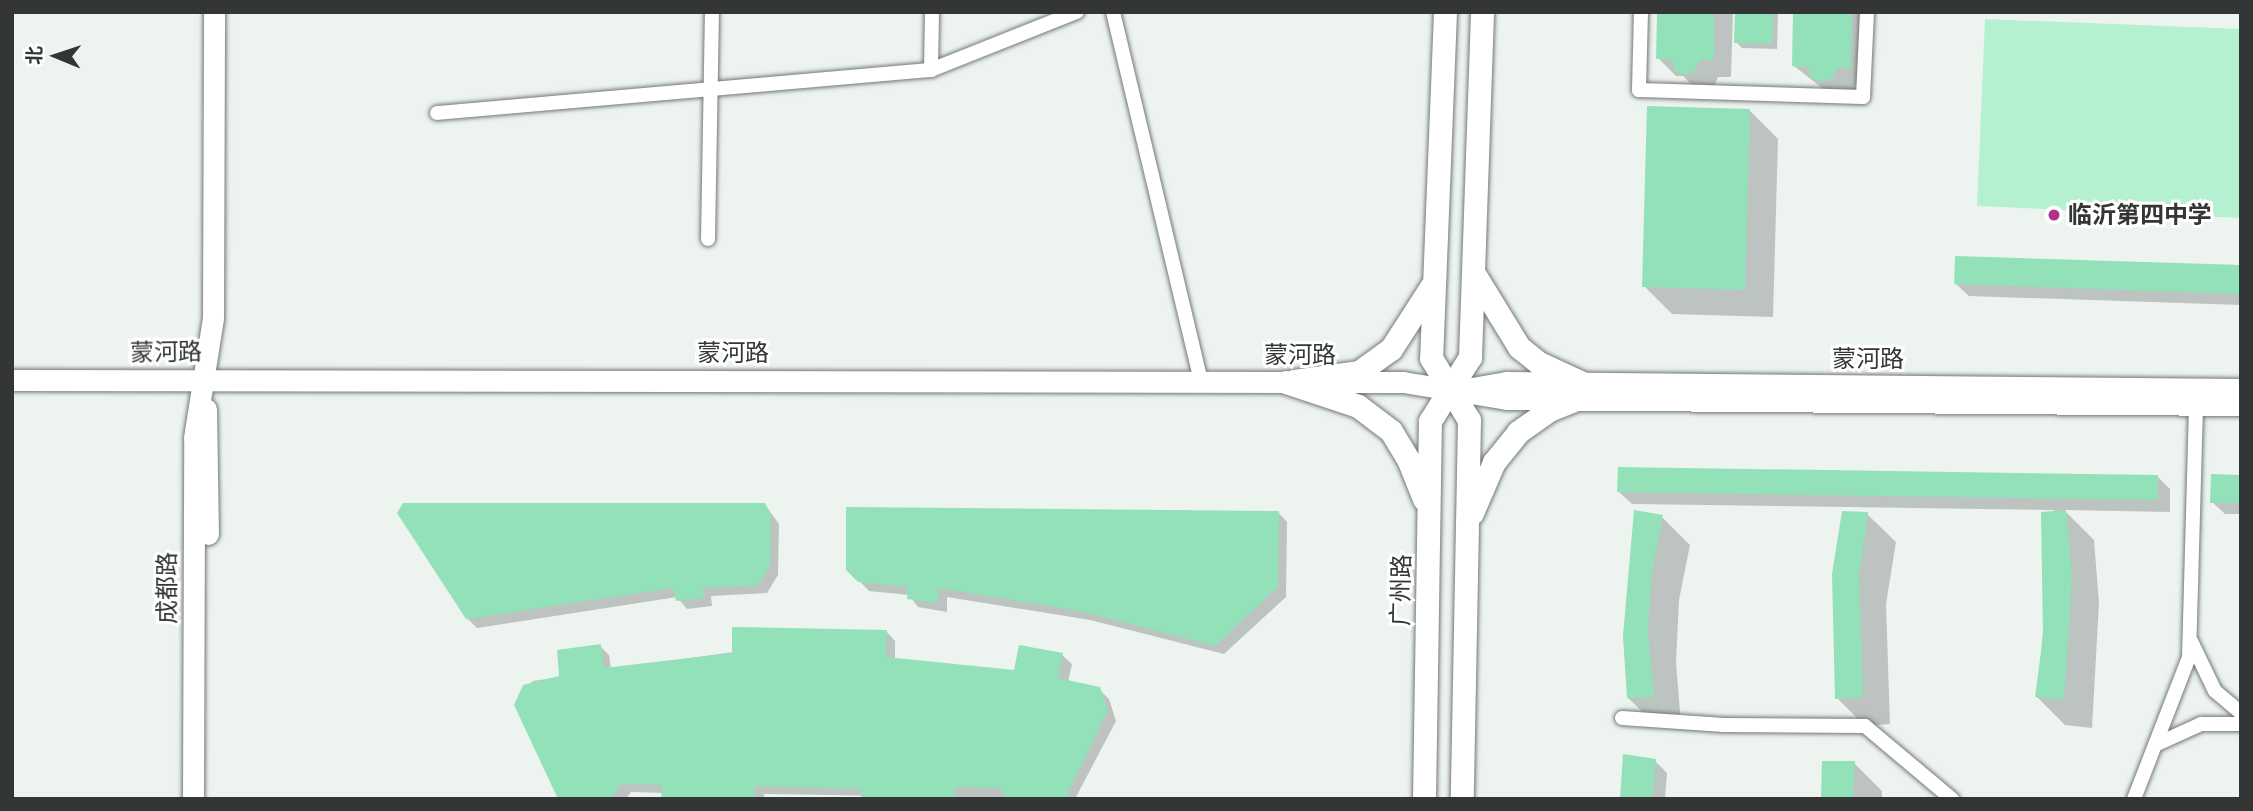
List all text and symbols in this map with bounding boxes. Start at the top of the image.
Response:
north arrow [21,21,91,91]
text: 北 [23,45,46,65]
place label: 临沂第四中学 [2068,201,2212,229]
marker: 临沂第四中学 [2046,207,2062,223]
street label: 蒙河路 [130,337,202,367]
street label: 蒙河路 [697,339,769,367]
street label: 蒙河路 [1264,341,1336,369]
street label: 蒙河路 [1832,345,1904,373]
street label: 成都路 [153,552,181,624]
street label: 广州路 [1386,554,1416,626]

